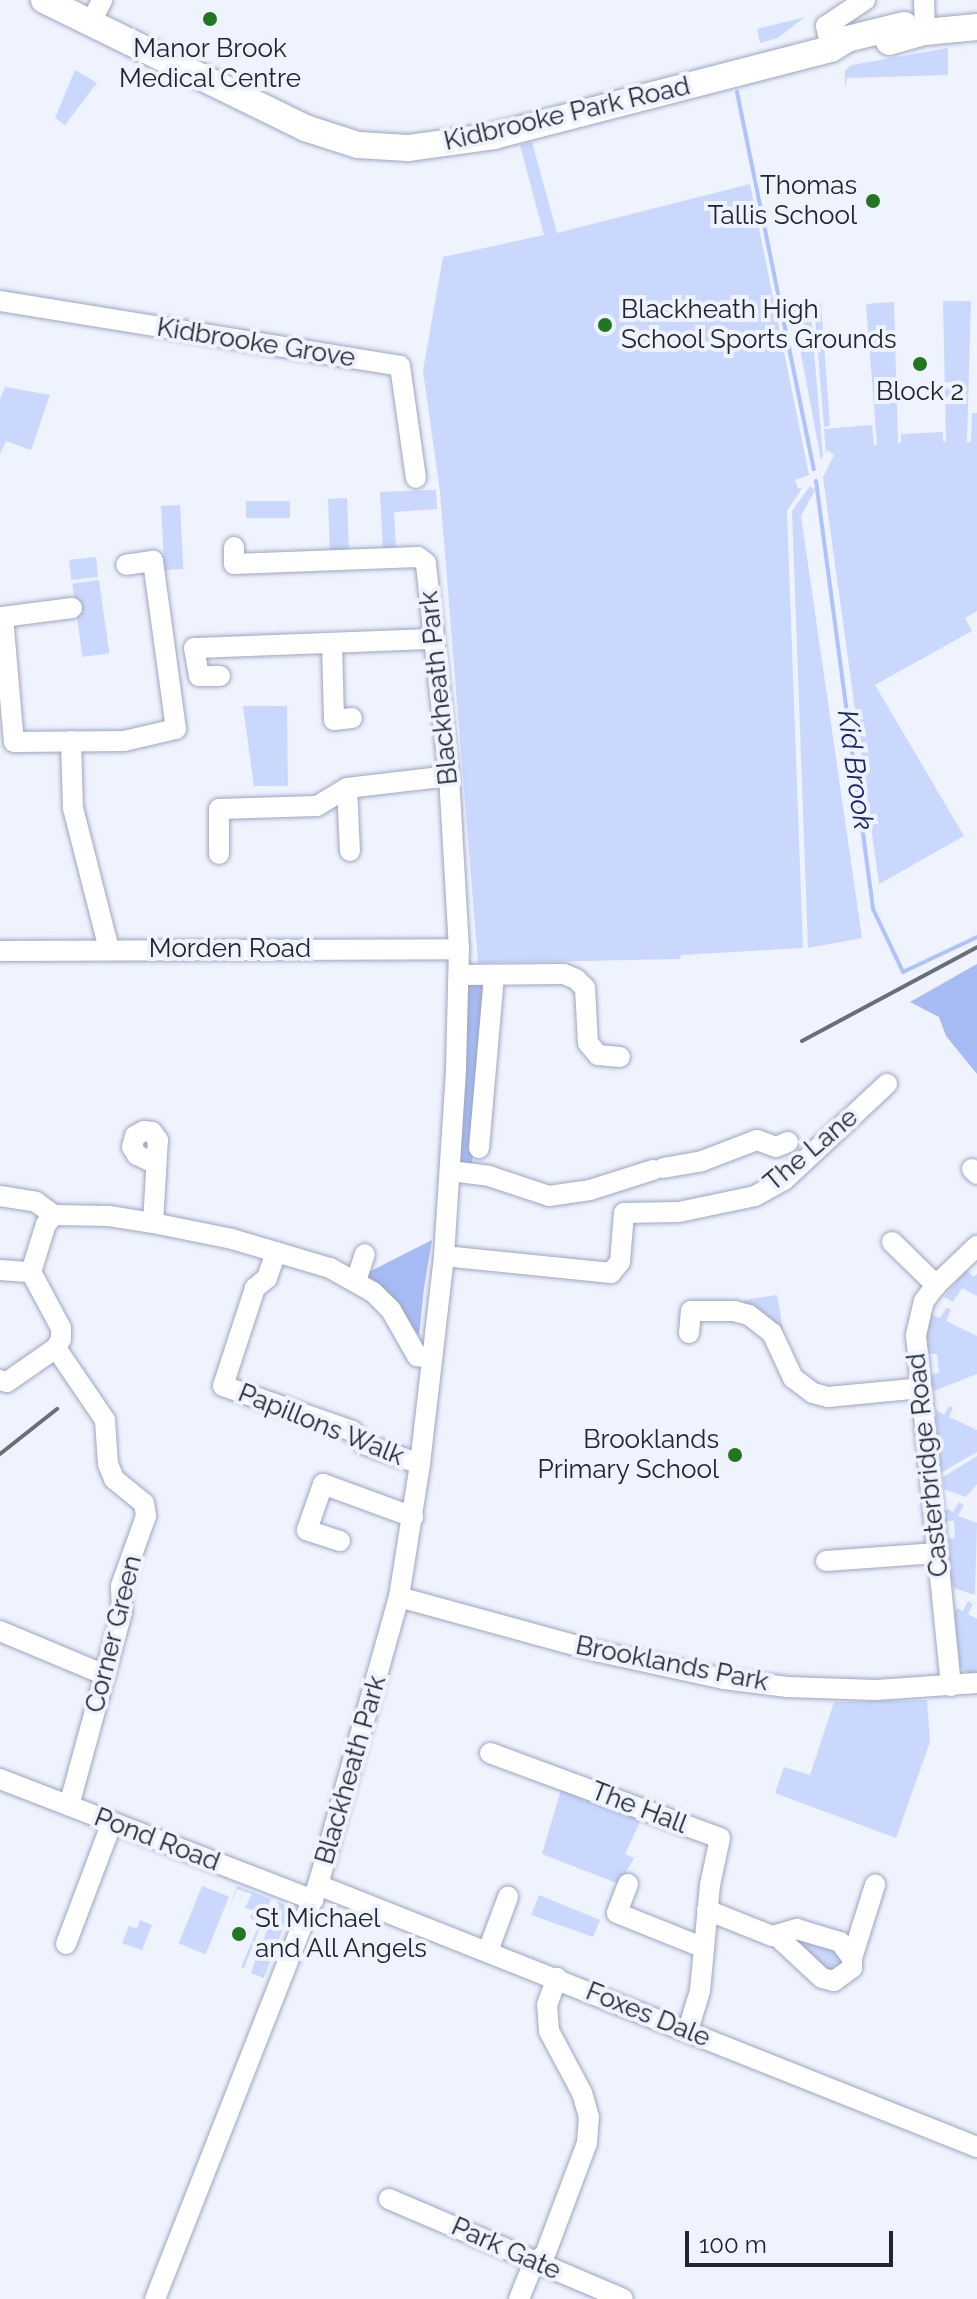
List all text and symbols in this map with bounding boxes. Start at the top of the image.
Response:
marker: Manor Brook Medical Centre [199,8,221,30]
place label: Manor Brook Medical Centre [119,33,301,94]
street label: Kidbrooke Park Road [441,71,693,157]
place label: Thomas Tallis School [707,170,857,232]
marker: Thomas Tallis School [864,192,882,210]
place label: Blackheath High School Sports Grounds [621,294,897,356]
street label: Kidbrooke Grove [155,312,357,374]
marker: Blackheath High School Sports Grounds [596,316,614,334]
marker: Block 2 [911,355,929,373]
place label: Block 2 [876,376,964,408]
street label: Blackheath Park [413,590,465,786]
water label: Kid Brook [830,708,880,832]
street label: Morden Road [149,933,311,965]
street label: The Lane [758,1102,864,1198]
street label: Casterbridge Road [901,1352,955,1578]
street label: Papillons Walk [233,1377,409,1473]
place label: Brooklands Primary School [537,1424,719,1486]
marker: Brooklands Primary School [726,1446,744,1464]
street label: Corner Green [79,1552,149,1716]
street label: Brooklands Park [573,1630,771,1698]
street label: Blackheath Park [309,1672,393,1868]
street label: The Hall [587,1775,691,1841]
street label: Pond Road [90,1802,224,1878]
place label: St Michael and All Angels [255,1903,429,1964]
marker: St Michael and All Angels [230,1925,248,1943]
street label: Foxes Dale [581,1976,715,2054]
street label: Park Gate [447,2211,565,2287]
scale bar [689,2215,897,2265]
text: 100 m [699,2230,767,2259]

